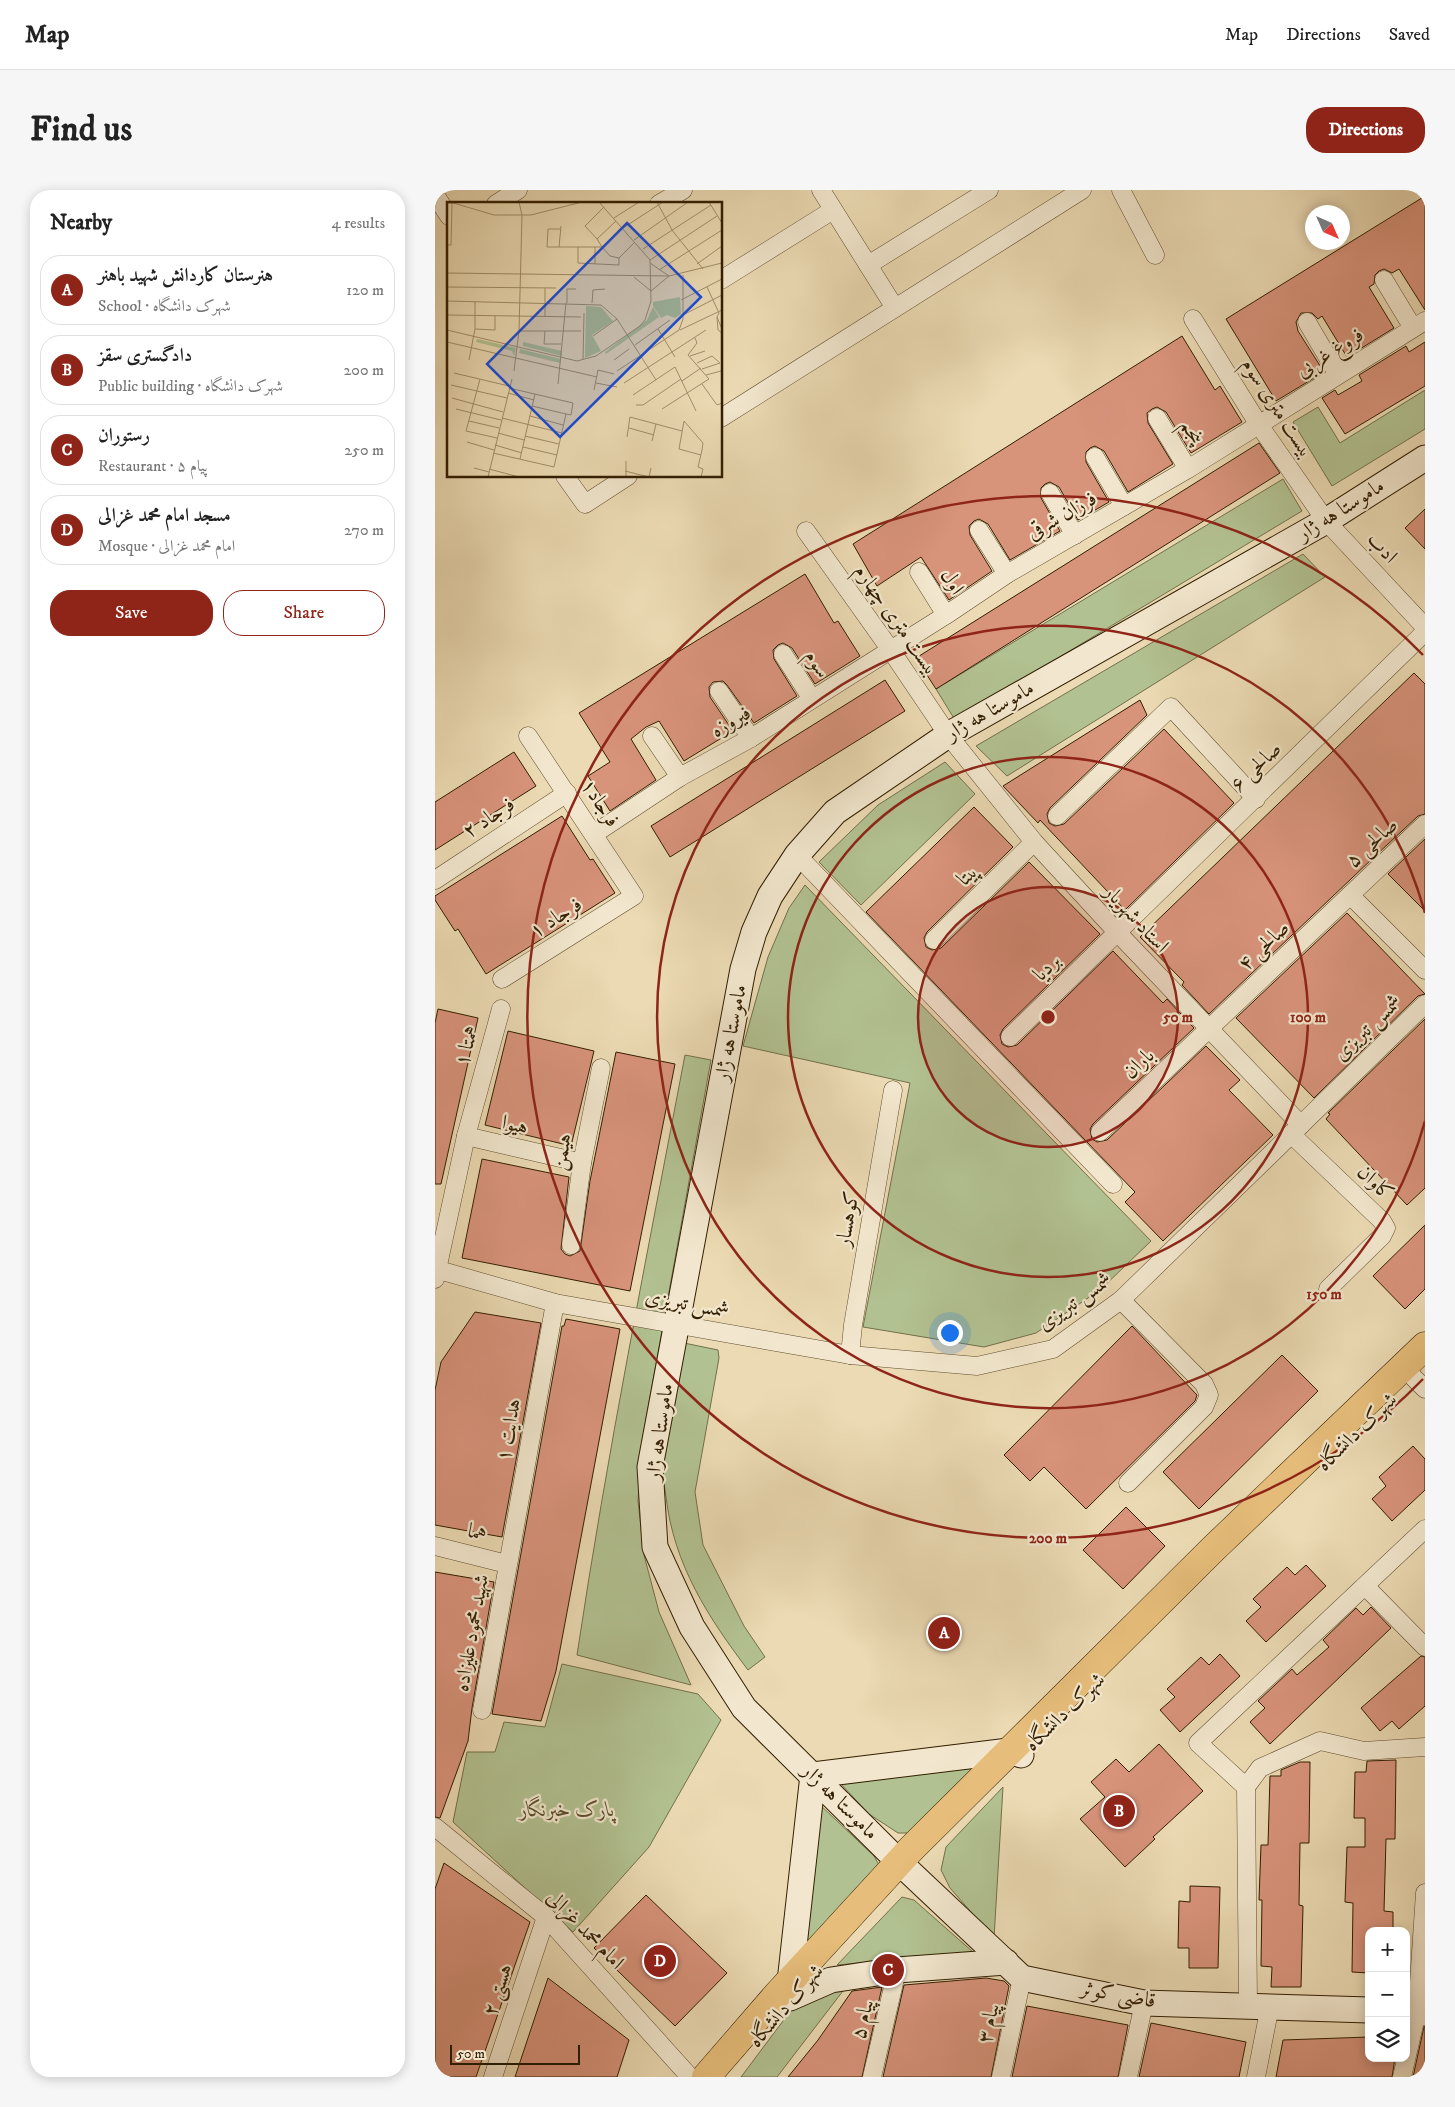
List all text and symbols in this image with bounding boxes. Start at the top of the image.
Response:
text: Map [25,20,69,50]
text: Map [1225,24,1258,46]
text: Directions [1286,24,1361,46]
text: Saved [1389,24,1430,46]
button: Directions [1306,107,1425,153]
text: Find us [30,108,132,152]
inset map [447,202,723,478]
north arrow [1305,205,1350,250]
text: Nearby [50,210,112,236]
text: 4 results [332,213,385,233]
text: هنرستان کاردانش شهید باهنر [98,264,273,287]
text: A [62,280,72,300]
text: 120 m [346,280,384,300]
text: School · شهرک دانشگاه [98,296,231,316]
street label: فروغ غربی [1291,322,1371,387]
text: دادگستری سقز [98,344,192,367]
street label: بیست متری سوم [1232,353,1319,465]
text: B [62,360,72,380]
text: 200 m [343,360,384,380]
text: Public building · شهرک دانشگاه [98,376,283,396]
street label: پنجم [1169,415,1210,454]
text: رستوران [98,424,150,447]
text: C [62,440,72,460]
text: 250 m [344,440,384,460]
text: Restaurant · پیام ۵ [98,456,208,476]
street label: ماموستا هه ژار [1291,473,1389,548]
street label: فرزان شرقی [1022,486,1102,546]
text: مسجد امام محمد غزالی [98,504,231,527]
text: D [61,520,73,540]
text: 270 m [344,520,384,540]
street label: ادب [1361,527,1403,569]
text: Mosque · امام محمد غزالی [98,536,235,556]
street label: بیست متری چهارم [845,559,944,683]
street label: اول [934,564,970,600]
button: Save [50,590,213,636]
button: Share [223,590,385,636]
street label: سوم [795,645,836,685]
street label: ماموستا هه ژار [939,675,1039,748]
street label: فیروزه [706,700,756,744]
street label: صالحی ۶ [1225,736,1287,798]
street label: فرجاد۱ [575,774,625,832]
street label: فرجاد ۲ [458,792,520,844]
street label: صالحی ۵ [1341,812,1403,874]
street label: پیتا [951,858,985,892]
street label: استاد شهریار [1096,878,1174,959]
street label: فرجاد ۱ [525,892,587,944]
street label: صالحی ۴ [1233,915,1295,977]
street label: بردیا [1028,949,1066,987]
street label: ماموستا هه ژار [709,982,753,1086]
street label: شمس تبریزی [1328,989,1408,1067]
centre of rings [1039,1008,1057,1026]
text: 50 m [1162,1008,1194,1027]
text: 100 m [1290,1008,1327,1027]
street label: همتا ۱ [449,1023,485,1069]
street label: باران [1118,1043,1160,1085]
street label: هیوا [499,1109,531,1141]
street label: هیمن [546,1131,578,1173]
street label: کاوان [1351,1159,1399,1207]
street label: کوهسار [830,1189,866,1251]
street label: شمس تبریزی [1033,1267,1117,1337]
street label: شمس تبریزی [643,1284,731,1324]
text: 150 m [1306,1285,1342,1304]
your location [937,1320,963,1346]
street label: ماموستا هه ژار [640,1382,680,1484]
street label: شهرک دانشگاه [1310,1386,1403,1477]
street label: هدایت ۱ [491,1397,527,1463]
street label: هما [465,1518,489,1548]
text: 200 m [1029,1529,1068,1548]
street label: شهید محمود علیزاده [449,1572,495,1694]
pin: A [928,1614,960,1652]
street label: شهرک دانشگاه [1018,1666,1111,1757]
street label: ماموستا هه ژار [795,1757,884,1846]
pin: B [1103,1792,1135,1830]
park label: پارک خبرنگار [517,1796,617,1824]
street label: امام محمد غزالی [538,1885,629,1978]
map controls [1365,1927,1410,2062]
button: + [1365,1927,1410,1972]
pin: D [644,1942,676,1980]
pin: C [872,1951,904,1989]
street label: شهرک دانشگاه [742,1958,829,2053]
street label: هستی ۲ [477,1961,520,2020]
button: − [1365,1972,1410,2017]
street label: قاضی کوثر [1076,1975,1158,2015]
street label: پیام ۵ [846,1996,884,2043]
street label: پیام ۳ [972,2000,1010,2046]
button: layers [1365,2017,1410,2062]
scale bar [450,2042,580,2065]
text: 50 m [457,2045,485,2063]

